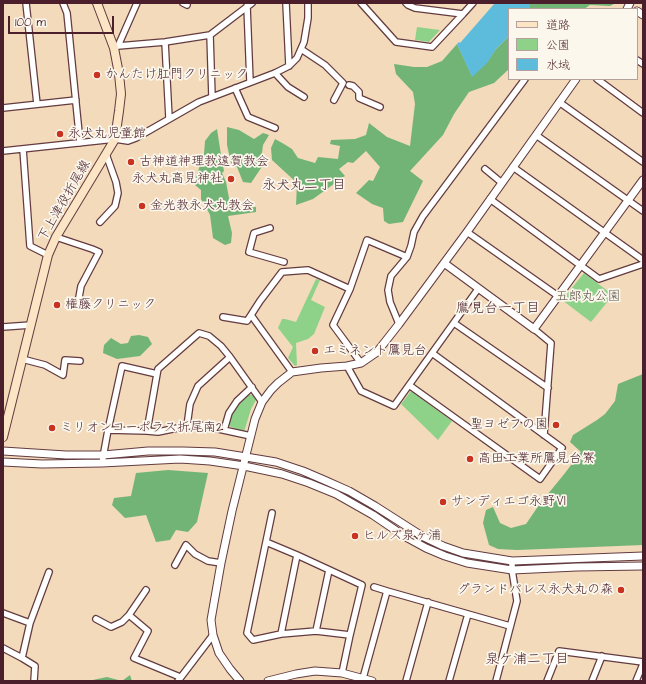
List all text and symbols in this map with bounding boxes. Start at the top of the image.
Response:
scale bar [10,8,116,34]
legend [508,8,638,80]
text: 100 m [15,14,46,31]
text: 道路 [546,17,570,34]
text: 公園 [546,37,570,54]
text: 水域 [546,57,570,74]
place label: かんたけ肛門クリニック [105,67,248,83]
marker: かんたけ肛門クリニック [92,70,102,80]
place label: 永犬丸児童館 [68,126,146,142]
marker: 永犬丸児童館 [55,129,65,139]
place label: 古神道神理教遠賀教会 [139,154,269,170]
marker: 古神道神理教遠賀教会 [126,157,136,167]
street label: 下上津役折尾線 [35,158,95,244]
place label: 永犬丸高見神社 [132,171,223,187]
marker: 永犬丸高見神社 [226,174,236,184]
district label: 永犬丸二丁目 [262,178,346,194]
place label: 金光教永犬丸教会 [150,198,254,214]
marker: 金光教永犬丸教会 [137,201,147,211]
park label: 五郎丸公園 [556,289,620,305]
place label: 権藤クリニック [65,297,156,313]
marker: 権藤クリニック [52,300,62,310]
district label: 鷹見台一丁目 [456,301,540,317]
place label: エミネント鷹見台 [323,343,427,359]
marker: エミネント鷹見台 [310,346,320,356]
place label: 聖ヨゼフの園 [470,417,548,433]
place label: ミリオンコーポラス折尾南2 [60,420,223,436]
marker: 聖ヨゼフの園 [551,420,561,430]
marker: ミリオンコーポラス折尾南2 [47,423,57,433]
place label: 高田工業所鷹見台寮 [478,451,595,467]
marker: 高田工業所鷹見台寮 [465,454,475,464]
place label: サンディエゴ永野Ⅵ [451,494,568,510]
marker: サンディエゴ永野Ⅵ [438,497,448,507]
place label: ヒルズ泉ヶ浦 [363,528,441,544]
marker: ヒルズ泉ヶ浦 [350,531,360,541]
place label: グランドパレス永犬丸の森 [457,582,613,598]
marker: グランドパレス永犬丸の森 [616,585,626,595]
district label: 泉ケ浦二丁目 [485,652,569,668]

